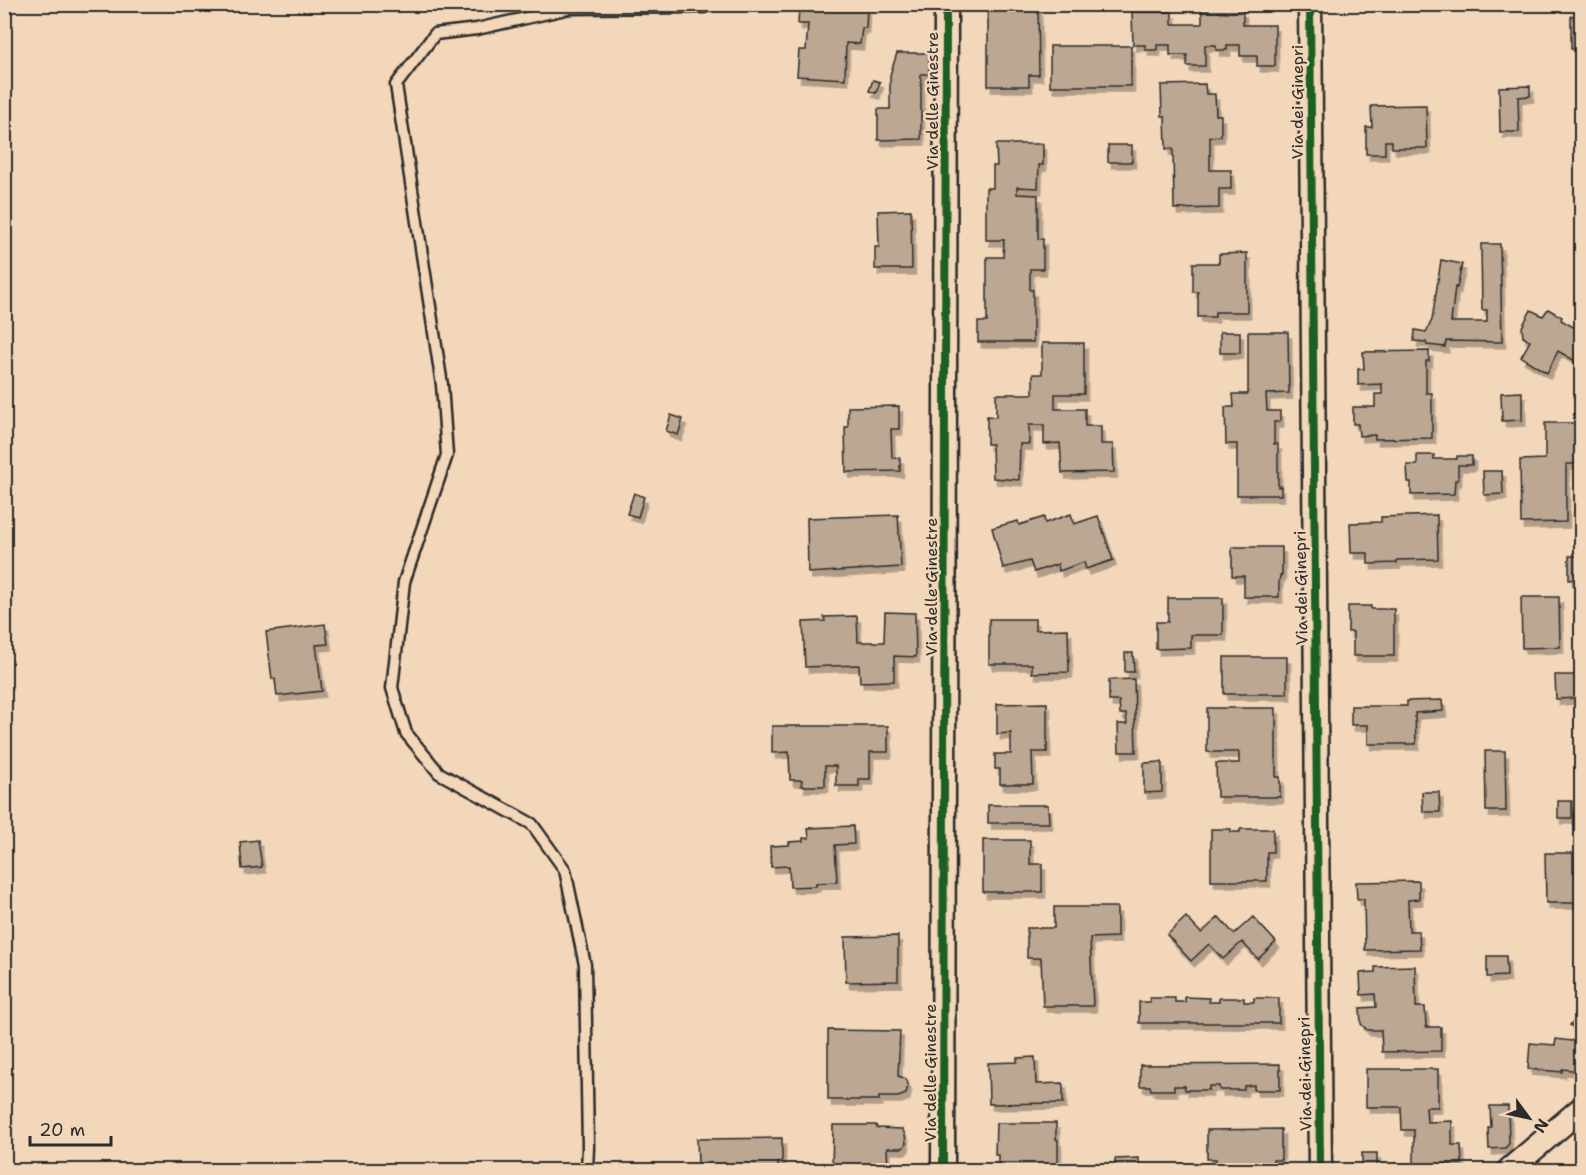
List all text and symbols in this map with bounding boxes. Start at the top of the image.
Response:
street label: Via delle Ginestre [922,32,943,170]
street label: Via dei Ginepri [1287,45,1308,159]
street label: Via delle Ginestre [921,518,942,656]
street label: Via dei Ginepri [1289,530,1313,646]
street label: Via delle Ginestre [920,1004,941,1142]
street label: Via dei Ginepri [1293,1016,1317,1132]
north arrow [1499,1088,1559,1148]
scale bar [30,1109,111,1147]
text: N [1529,1115,1553,1137]
text: 20 m [39,1118,85,1142]

